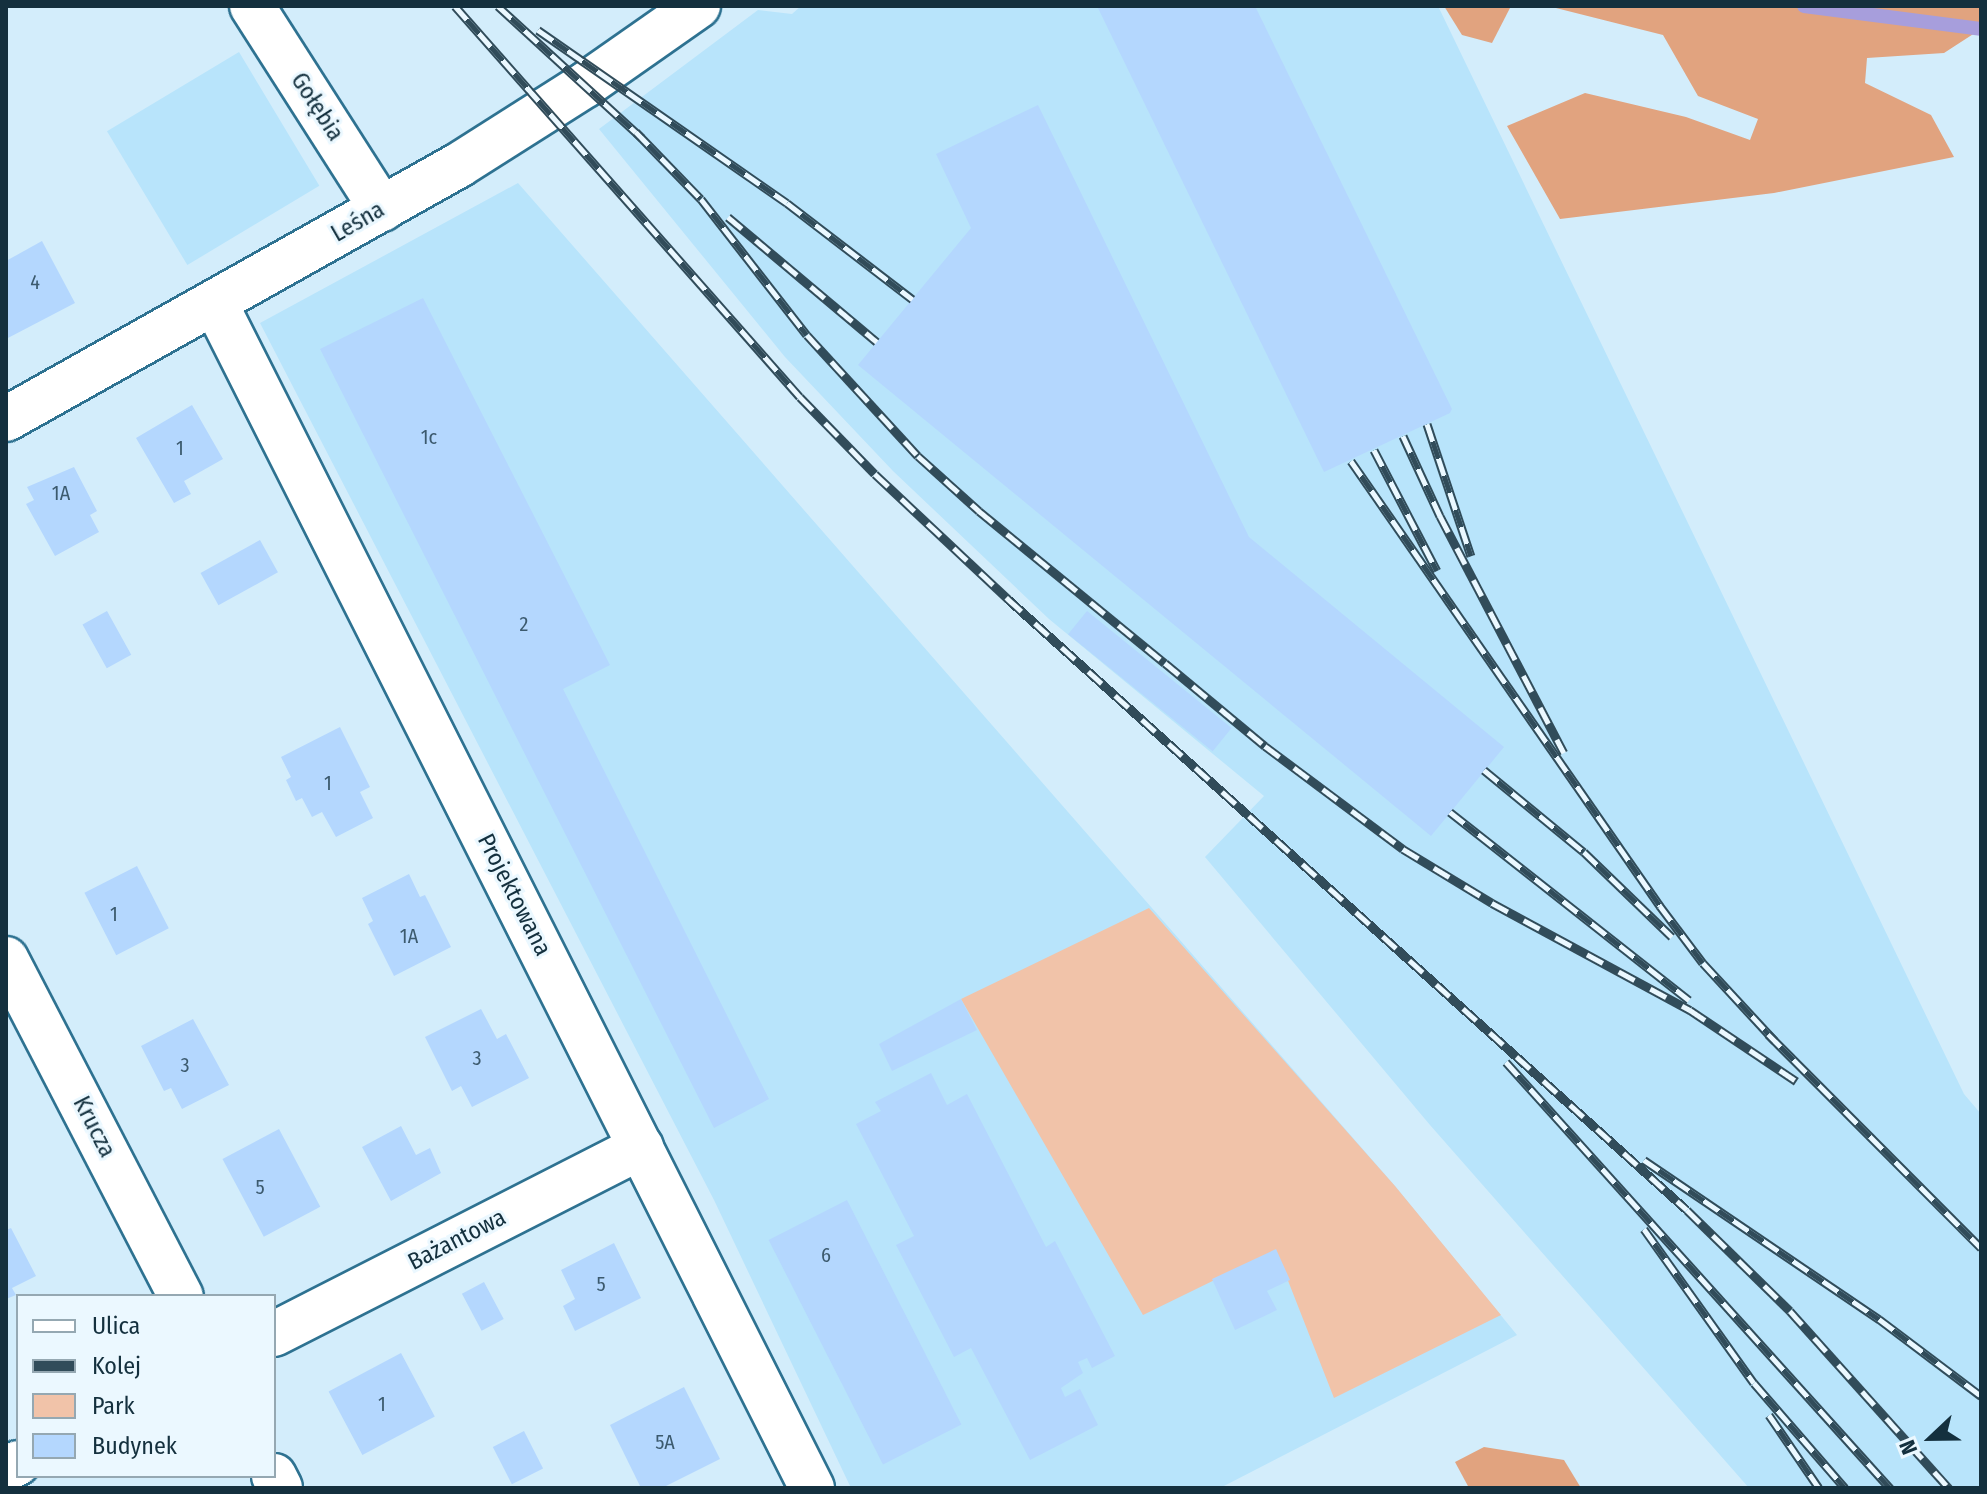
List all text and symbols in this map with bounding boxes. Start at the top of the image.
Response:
street label: Gołębia [284,67,350,147]
street label: Leśna [326,195,390,249]
house number: 4 [30,270,40,294]
house number: 1c [421,425,437,449]
house number: 1 [176,436,184,460]
house number: 1A [52,481,70,505]
house number: 2 [520,612,528,636]
house number: 1 [324,771,332,795]
street label: Projektowana [471,829,557,961]
house number: 1 [110,902,118,926]
house number: 1A [400,924,418,948]
house number: 3 [472,1046,482,1070]
house number: 3 [180,1053,190,1077]
street label: Krucza [66,1092,122,1162]
house number: 5 [255,1175,265,1199]
street label: Bażantowa [403,1203,511,1277]
house number: 6 [821,1243,831,1267]
house number: 5 [596,1272,606,1296]
legend [16,1294,276,1478]
text: Ulica [92,1312,140,1340]
text: Kolej [92,1352,141,1380]
text: Park [92,1392,135,1420]
house number: 1 [378,1392,386,1416]
north arrow [1891,1398,1971,1478]
house number: 5A [655,1430,675,1454]
text: Budynek [92,1432,177,1460]
text: N [1893,1436,1923,1458]

